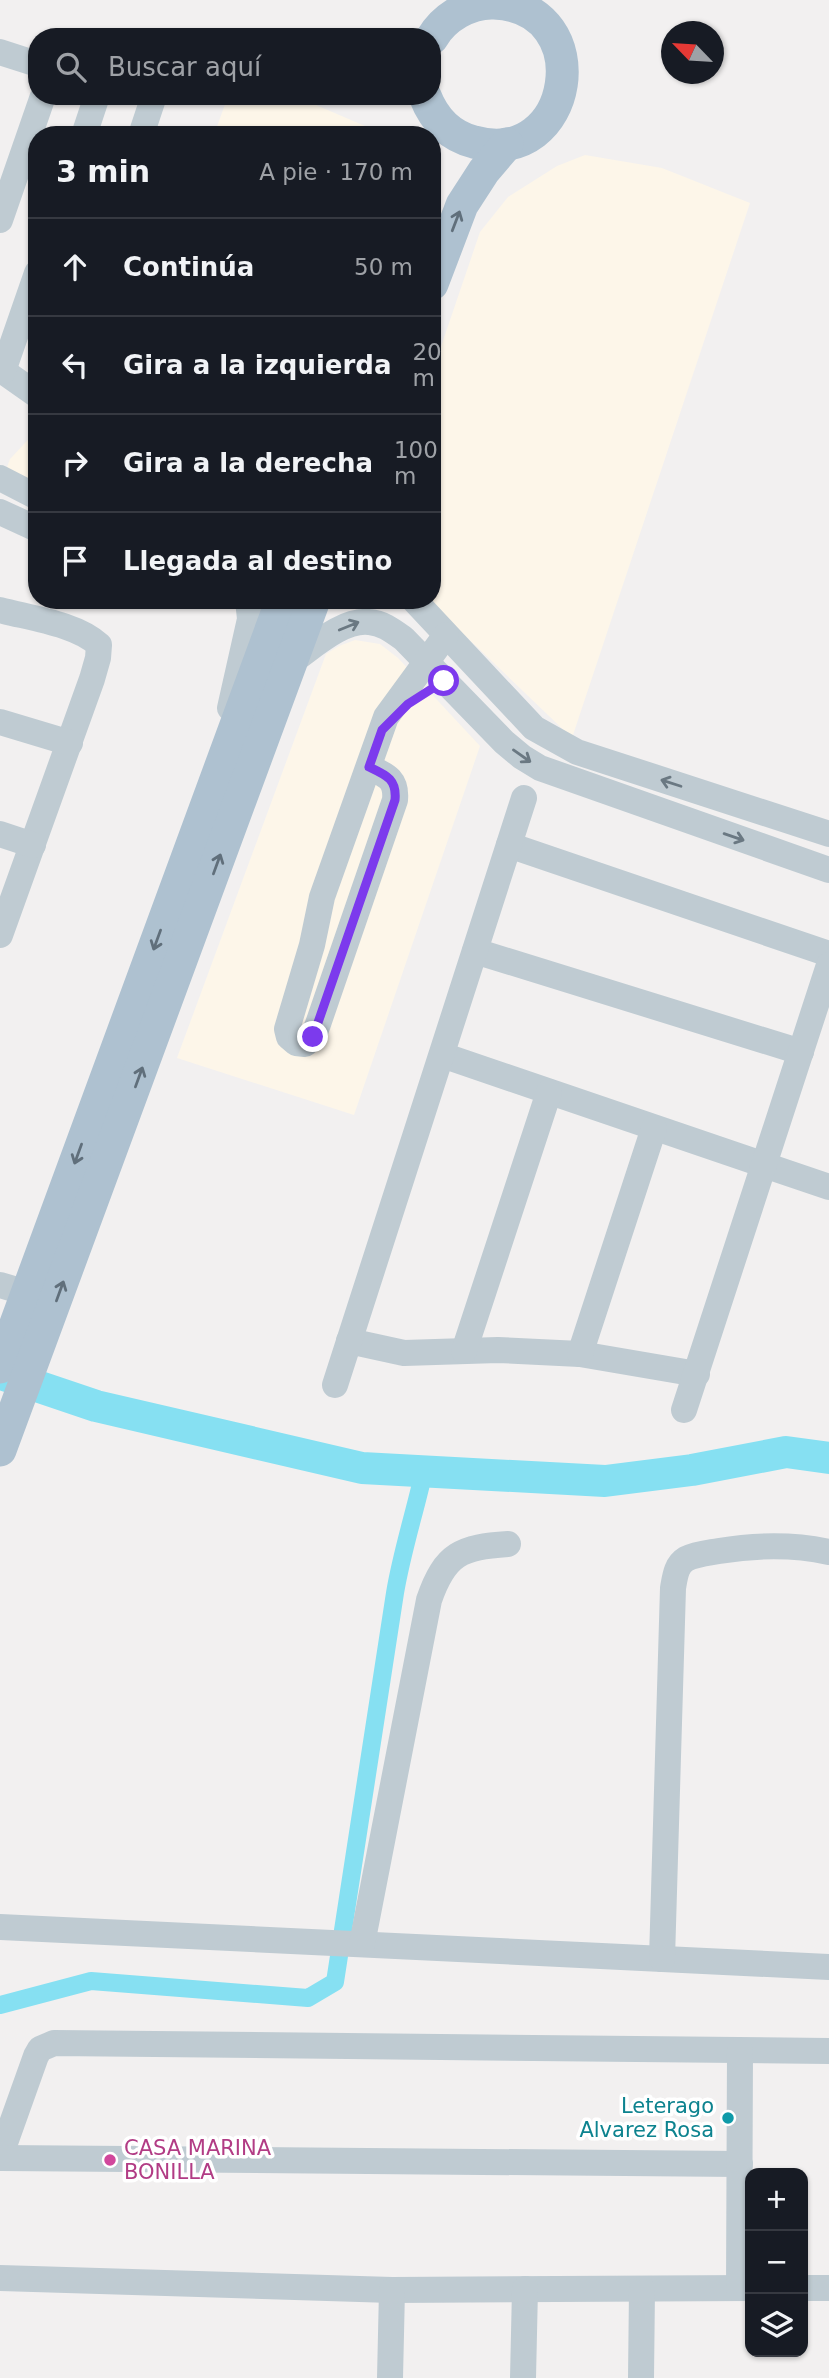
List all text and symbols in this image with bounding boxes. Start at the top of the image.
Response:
north arrow [661,21,724,84]
search box [28,28,441,105]
icon: search [52,48,90,86]
text: Buscar aquí [108,52,261,82]
text: 3 min [56,154,150,189]
text: A pie · 170 m [259,159,413,185]
one-way arrow [451,210,464,232]
icon: ahead [56,248,94,286]
text: Continúa [123,252,254,282]
text: 50 m [354,254,413,280]
text: 20 m [412,339,442,391]
icon: left [56,346,94,384]
text: Gira a la izquierda [123,350,391,380]
text: 100 m [394,437,438,489]
icon: right [56,444,94,482]
text: Gira a la derecha [123,448,373,478]
icon: arrive [56,542,94,580]
text: Llegada al destino [123,546,392,576]
one-way arrow [338,619,359,632]
route start [428,665,459,696]
one-way arrow [512,749,531,763]
one-way arrow [660,776,682,788]
one-way arrow [723,832,745,844]
one-way arrow [212,853,224,875]
one-way arrow [150,929,162,951]
route end [297,1021,328,1052]
one-way arrow [134,1067,146,1089]
one-way arrow [71,1142,84,1164]
one-way arrow [55,1280,68,1302]
place label: Leterago Alvarez Rosa [579,2094,714,2142]
marker: Leterago Alvarez Rosa [720,2110,736,2126]
place label: CASA MARINA BONILLA [124,2136,272,2184]
marker: CASA MARINA BONILLA [102,2152,118,2168]
map controls [745,2168,808,2357]
button: + [745,2168,808,2231]
button: − [745,2231,808,2294]
button: layers [745,2294,808,2357]

